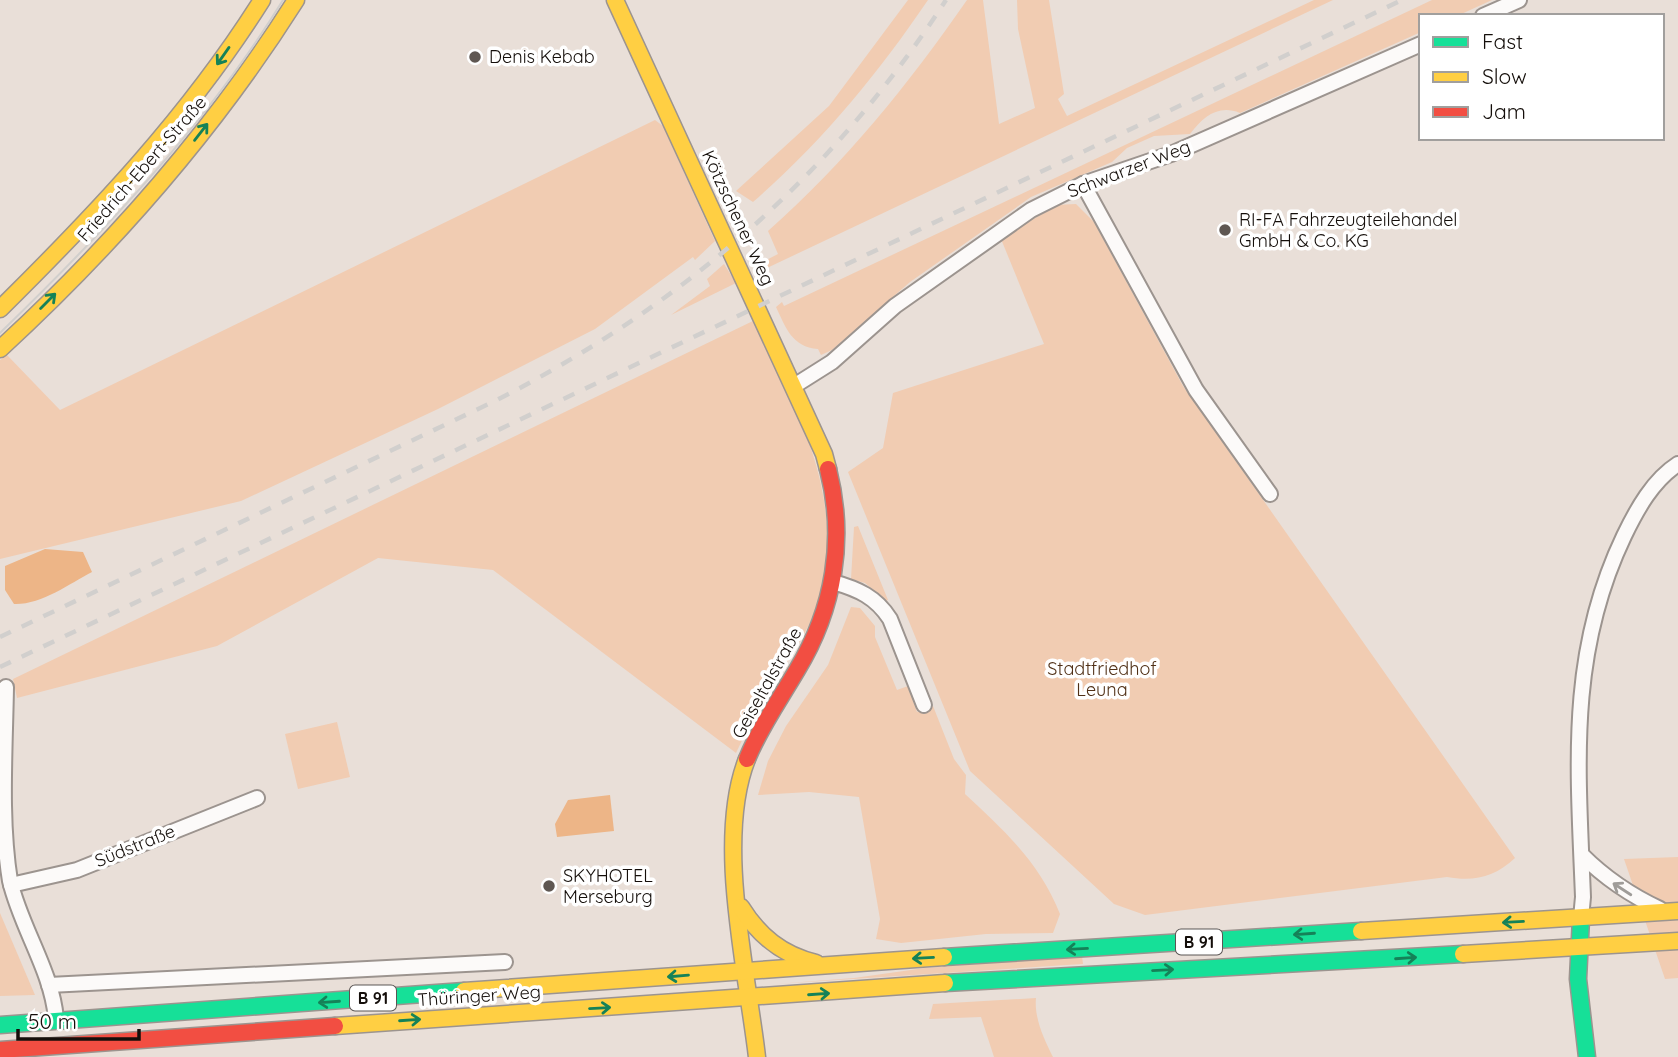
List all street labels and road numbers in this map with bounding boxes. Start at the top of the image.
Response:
street label: Friedrich-Ebert-Straße [72,91,211,246]
street label: Schwarzer Weg [1064,135,1194,203]
street label: Kötzschener Weg [697,146,780,289]
street label: Geiseltalstraße [727,623,807,742]
street label: Südstraße [91,819,178,872]
road number: B 91 [1176,930,1222,954]
street label: Thüringer Weg [416,980,542,1011]
road number: B 91 [350,986,396,1010]

